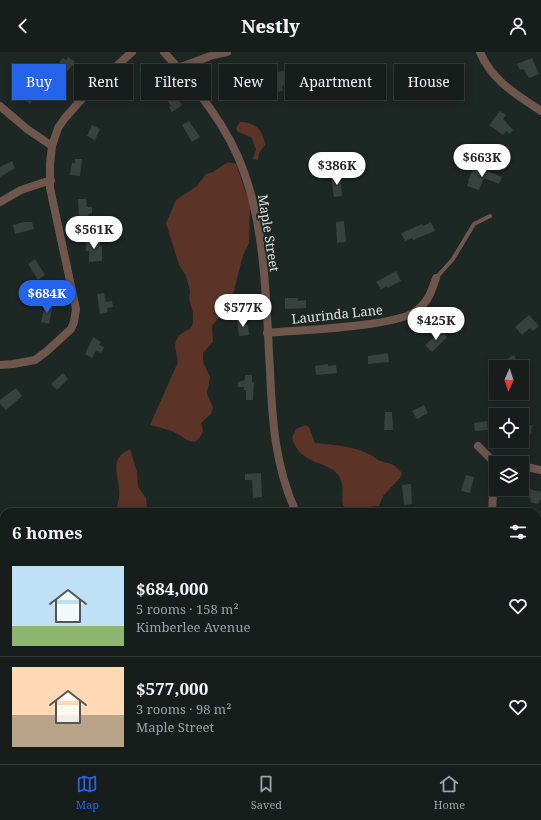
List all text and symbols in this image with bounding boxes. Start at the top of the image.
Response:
text: Nestly [241,14,300,38]
icon: back [12,15,34,37]
icon: person [507,15,529,37]
chip: Buy [12,64,66,100]
chip: Rent [74,64,133,100]
chip: Filters [141,64,211,100]
chip: New [219,64,277,100]
chip: Apartment [285,64,386,100]
chip: House [394,64,464,100]
pin: $663K [454,144,510,178]
text: $663K [463,148,501,166]
pin: $386K [309,152,365,186]
text: $386K [318,156,356,174]
street label: Maple Street [254,193,284,273]
pin: $561K [66,216,122,250]
text: $561K [75,220,113,238]
pin: $684K [19,280,75,314]
text: $684K [28,284,66,302]
pin: $577K [215,294,271,328]
text: $577K [224,298,262,316]
street label: Laurinda Lane [290,300,384,328]
pin: $425K [408,307,464,341]
text: $425K [417,311,455,329]
north arrow [489,360,529,400]
map controls [489,360,529,496]
button: locate [489,408,529,448]
button: layers [489,456,529,496]
text: 6 homes [12,521,82,544]
icon: filters [507,521,529,543]
text: $684,000 [136,577,208,600]
icon: home [44,582,92,630]
icon: heart [507,595,529,617]
text: 5 rooms · 158 m² [136,600,239,618]
text: Kimberlee Avenue [136,618,250,636]
text: $577,000 [136,677,208,700]
icon: home [44,683,92,731]
icon: heart [507,696,529,718]
text: 3 rooms · 98 m² [136,700,231,718]
text: Maple Street [136,718,214,736]
tab: Map [76,773,99,812]
tab: Saved [251,773,282,812]
tab: Home [434,773,465,812]

